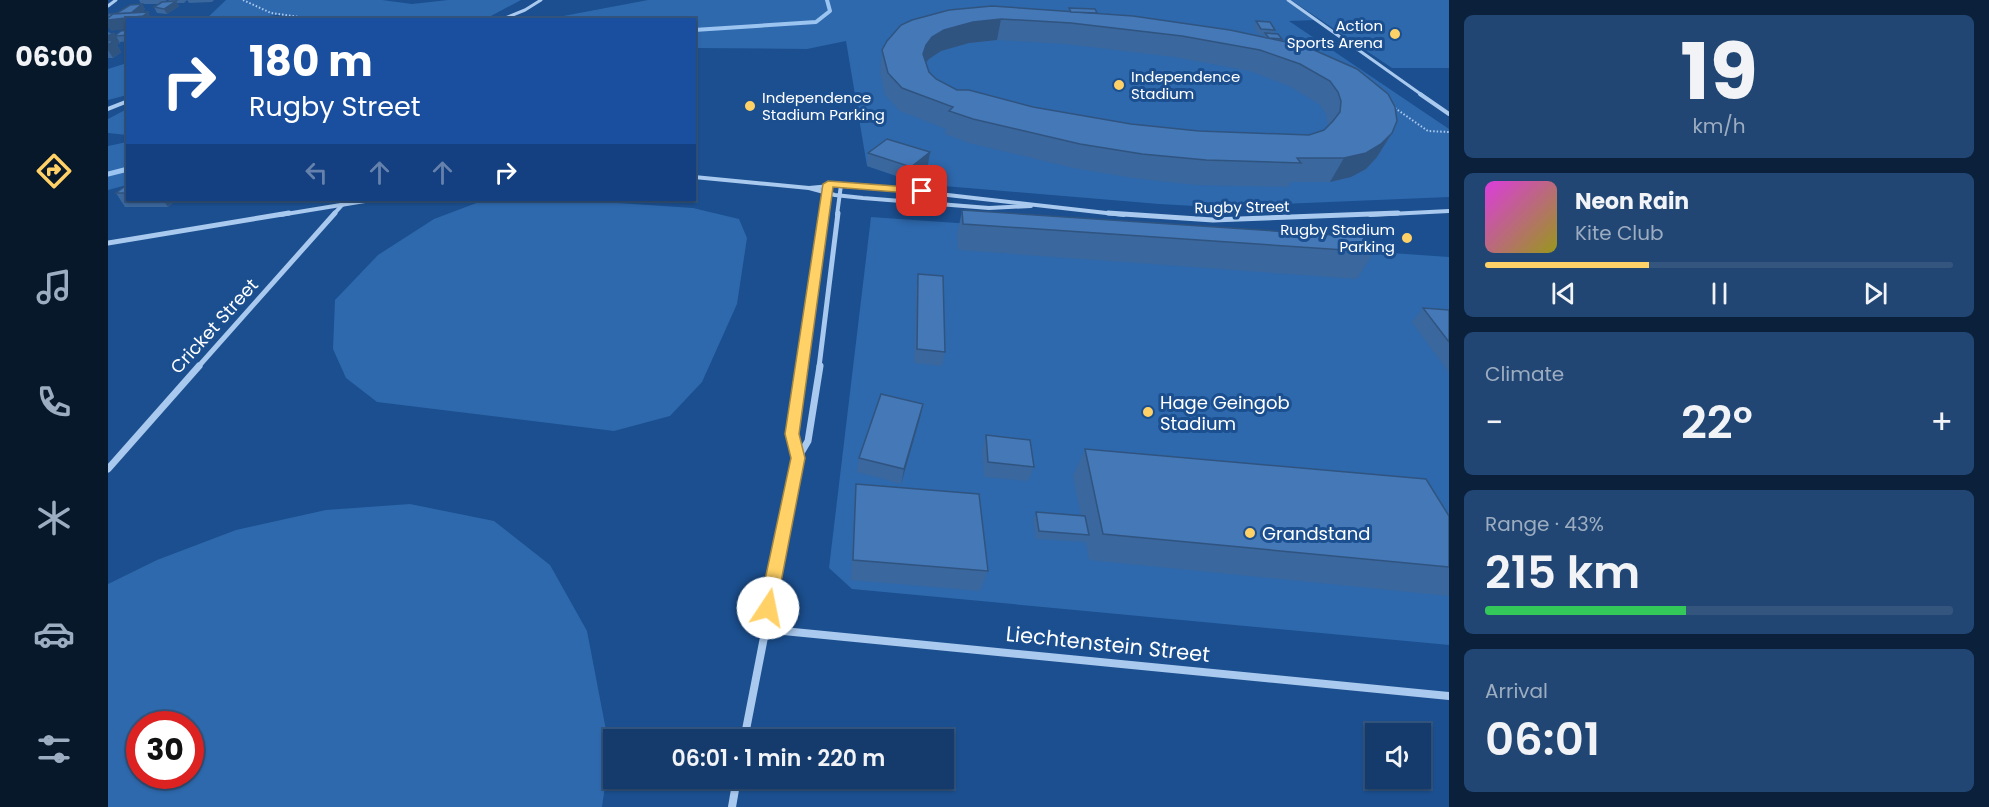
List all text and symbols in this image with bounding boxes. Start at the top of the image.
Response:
place label: Action Sports Arena [1287,15,1383,53]
text: 19 [1680,17,1758,126]
marker: Action Sports Arena [1388,27,1402,41]
text: 180 m [249,32,373,91]
text: 06:00 [15,38,93,75]
icon: right [150,42,228,120]
place label: Independence Stadium [1131,66,1240,104]
marker: Independence Stadium [1112,78,1126,92]
place label: Independence Stadium Parking [762,87,885,125]
text: Rugby Street [249,88,421,125]
marker: Independence Stadium Parking [743,99,757,113]
text: km/h [1692,112,1746,140]
icon: directions [33,150,75,192]
icon: left [300,156,333,189]
icon: ahead [363,156,396,189]
icon: ahead [426,156,459,189]
icon: right [489,156,522,189]
pin [896,165,947,216]
icon: arrive [905,174,938,207]
text: Neon Rain [1575,186,1689,217]
street label: Rugby Street [1194,196,1290,218]
place label: Rugby Stadium Parking [1280,219,1395,257]
text: Kite Club [1575,219,1664,247]
marker: Rugby Stadium Parking [1400,231,1414,245]
icon: music [33,266,75,308]
street label: Cricket Street [164,273,264,379]
icon: previous [1547,277,1580,310]
icon: pause [1703,277,1736,310]
icon: next [1859,277,1892,310]
text: Climate [1485,360,1564,388]
icon: phone [33,381,75,423]
place label: Hage Geingob Stadium [1160,390,1290,436]
text: 22° [1681,391,1753,454]
text: − [1485,399,1503,446]
text: + [1930,399,1953,446]
marker: Hage Geingob Stadium [1141,405,1155,419]
icon: climate [33,497,75,539]
text: Range · 43% [1485,510,1604,538]
place label: Grandstand [1262,521,1370,546]
marker: Grandstand [1243,526,1257,540]
text: 215 km [1485,541,1640,604]
position arrow [736,576,800,640]
icon: car [33,613,75,655]
street label: Liechtenstein Street [1005,619,1211,669]
text: Arrival [1485,677,1548,705]
text: 06:01 [1485,708,1600,771]
speed limit sign: 30 [126,711,204,789]
map controls [1365,723,1431,789]
button: sound [1365,723,1431,789]
icon: filters [33,728,75,770]
text: 06:01 · 1 min · 220 m [672,743,885,774]

